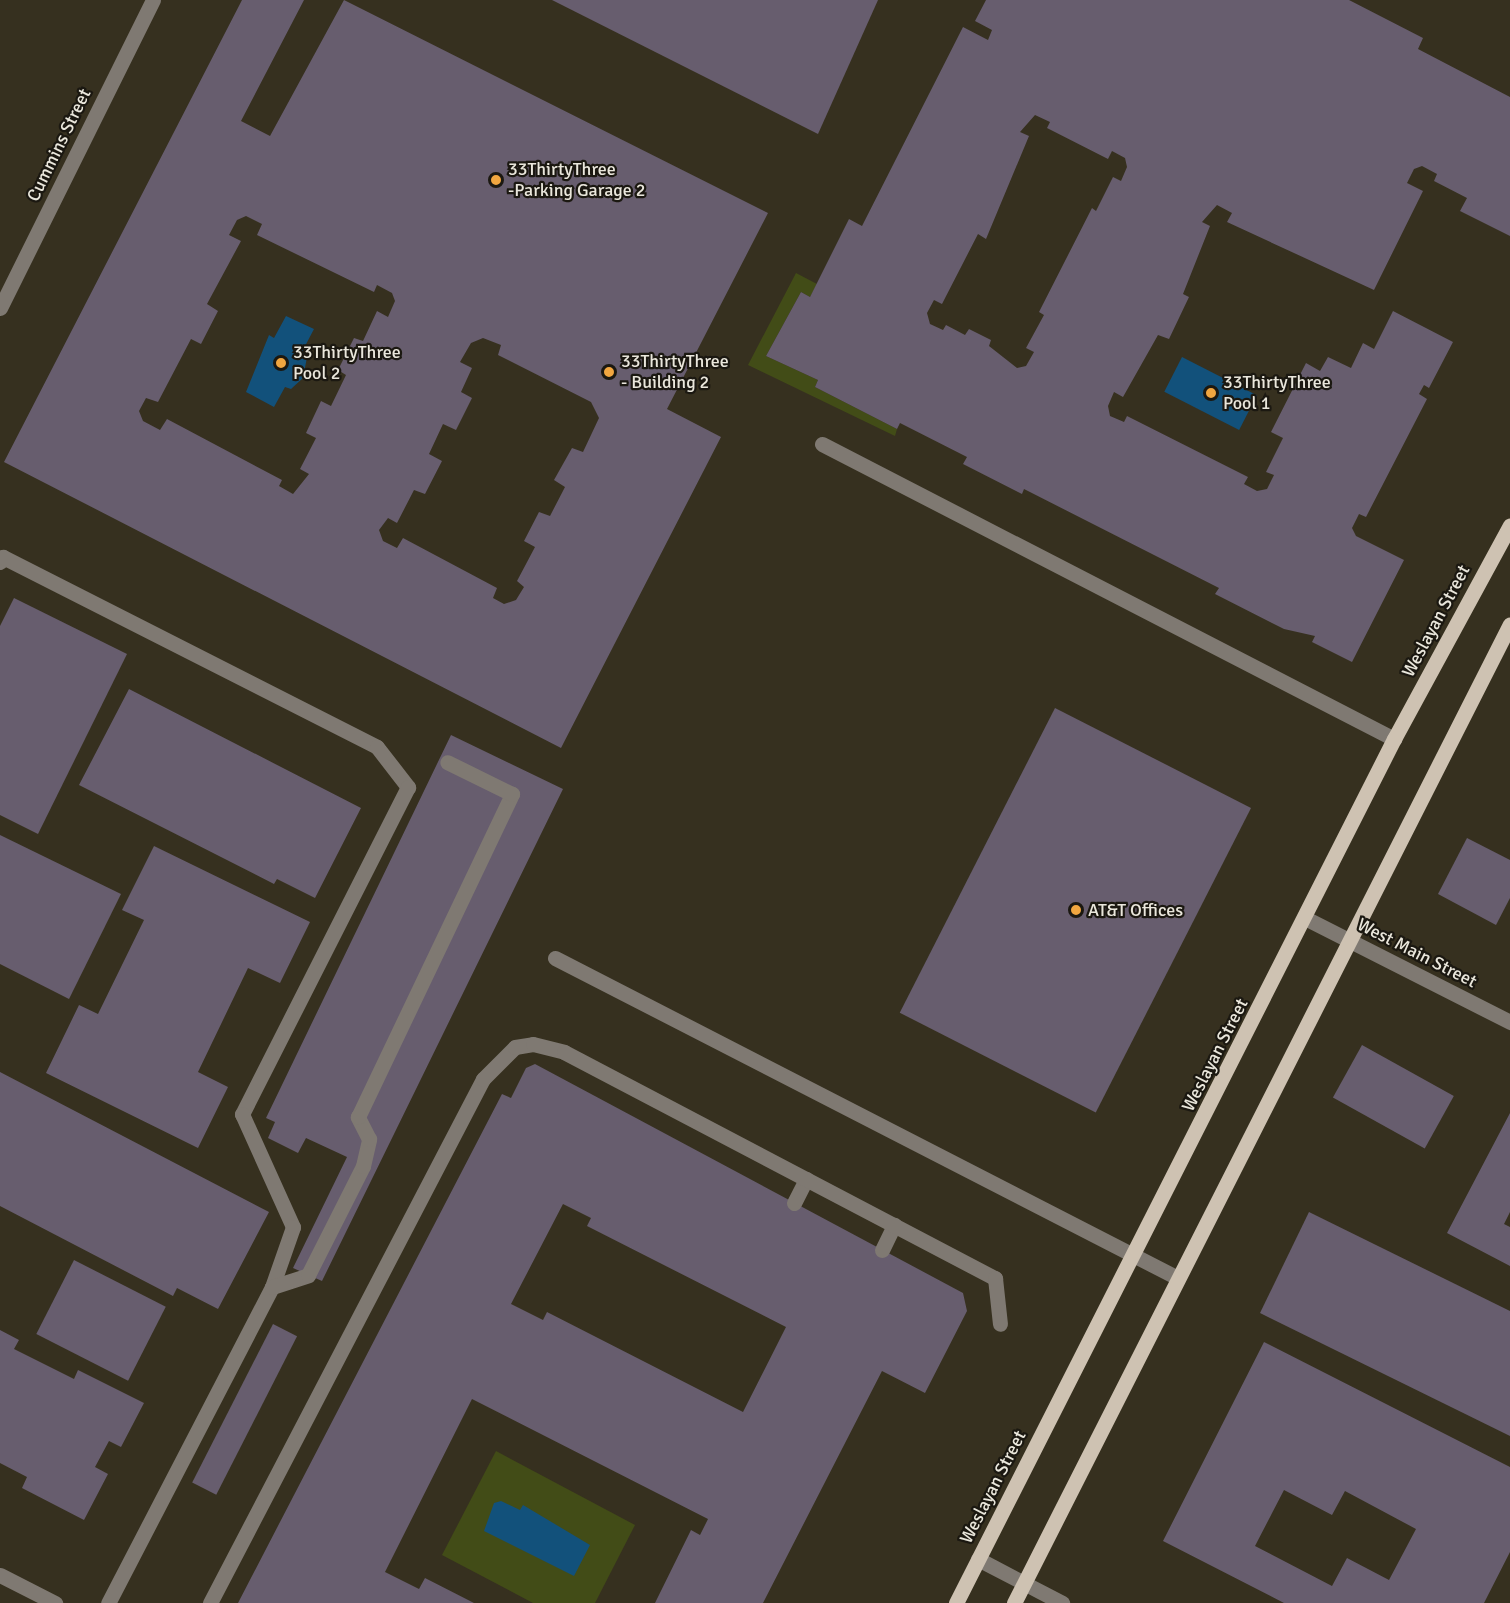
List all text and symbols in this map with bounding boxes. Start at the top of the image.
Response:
street label: Cummins Street [22,85,96,205]
place label: 33ThirtyThree -Parking Garage 2 [508,159,645,201]
marker: 33ThirtyThree -Parking Garage 2 [489,173,503,187]
place label: 33ThirtyThree Pool 2 [293,342,401,385]
place label: 33ThirtyThree - Building 2 [621,351,729,394]
marker: 33ThirtyThree Pool 2 [274,356,288,370]
marker: 33ThirtyThree - Building 2 [602,365,616,379]
place label: 33ThirtyThree Pool 1 [1223,372,1331,415]
marker: 33ThirtyThree Pool 1 [1204,386,1218,400]
street label: Weslayan Street [1397,561,1475,681]
place label: AT&T Offices [1088,899,1183,921]
marker: AT&T Offices [1069,903,1083,917]
street label: West Main Street [1354,914,1480,992]
street label: Weslayan Street [1177,995,1253,1115]
street label: Weslayan Street [955,1427,1031,1547]

